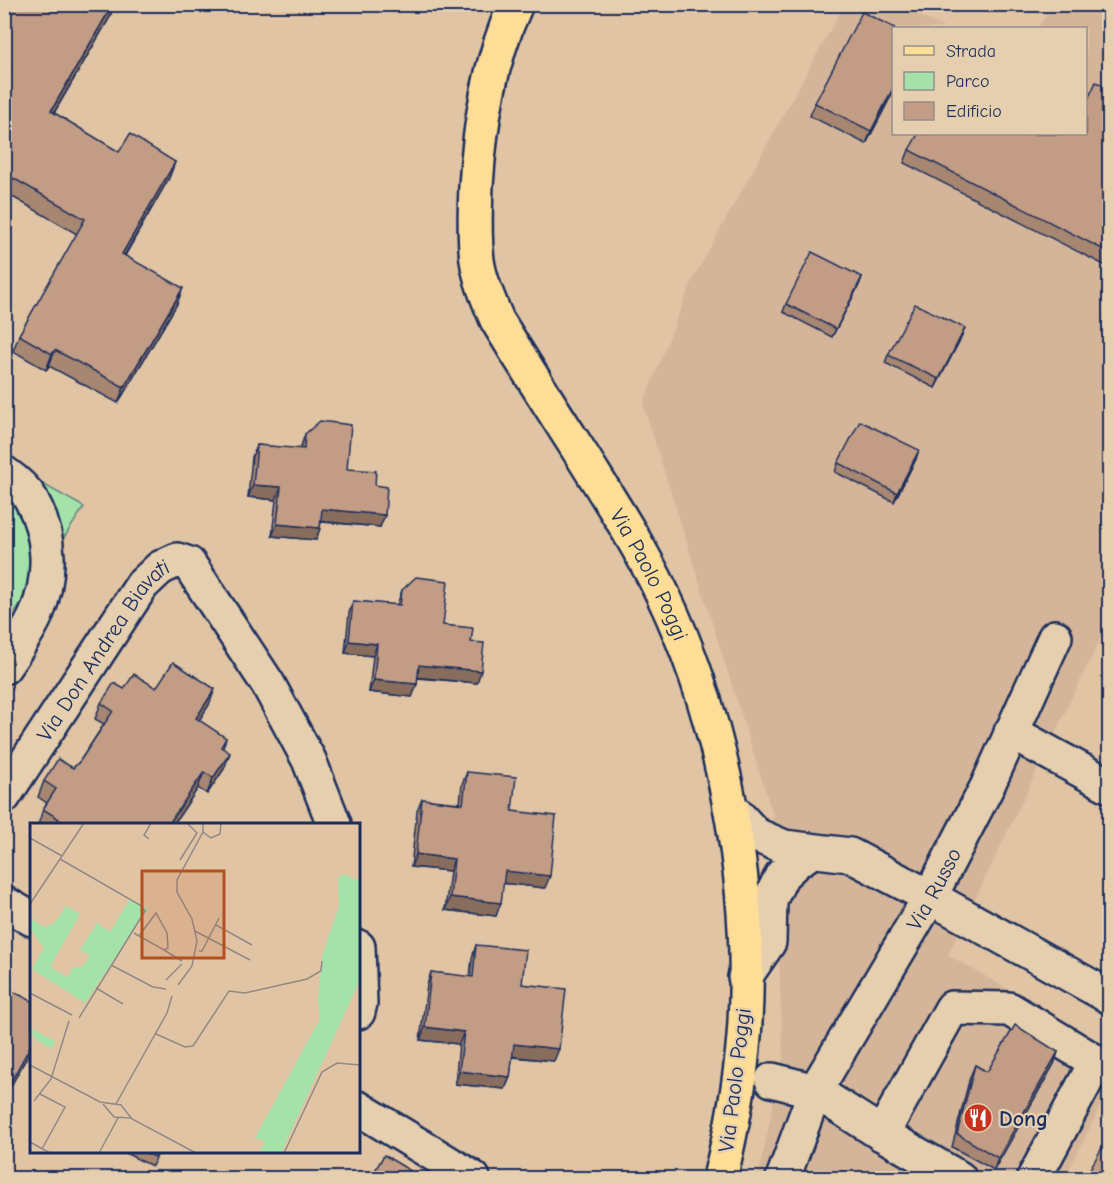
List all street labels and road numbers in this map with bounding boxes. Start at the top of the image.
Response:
street label: Via Paolo Poggi [604,504,693,644]
street label: Via Don Andrea Biavati [32,554,174,746]
street label: Via Russo [901,844,967,935]
street label: Via Paolo Poggi [713,1007,757,1154]

